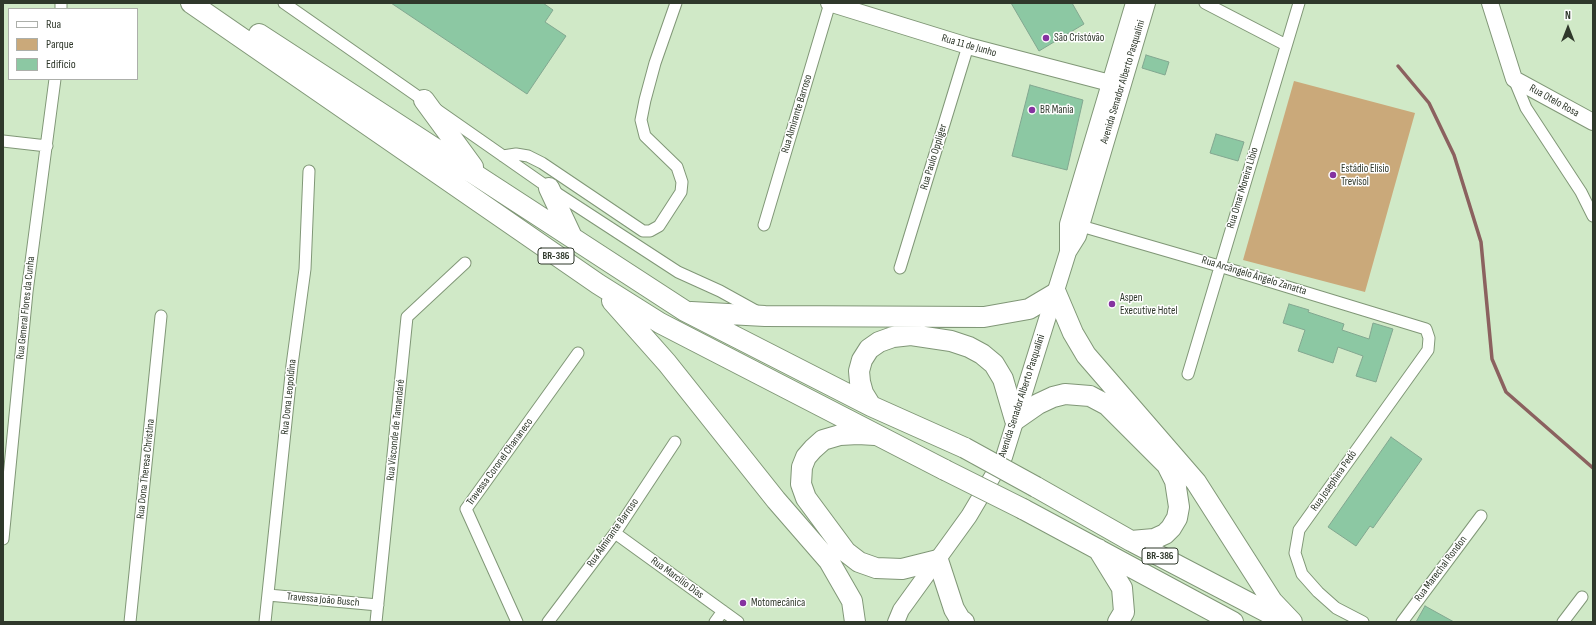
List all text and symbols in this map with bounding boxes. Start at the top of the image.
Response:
legend [8,8,138,80]
north arrow [1548,8,1588,48]
text: N [1565,9,1571,22]
text: Rua [46,17,61,32]
street label: Avenida Senador Alberto Pasqualini [1098,19,1148,145]
place label: São Cristóvão [1054,31,1104,45]
street label: Rua 11 de Junho [940,32,998,60]
marker: São Cristóvão [1041,33,1051,43]
text: Parque [46,37,74,52]
text: Edifício [46,57,76,72]
street label: Rua Almirante Barroso [779,73,815,155]
street label: Rua Otelo Rosa [1527,82,1581,120]
place label: BR Mania [1040,103,1073,117]
marker: BR Mania [1027,105,1037,115]
street label: Rua Paulo Oppliger [918,122,950,192]
street label: Rua Omar Moreira Libio [1224,146,1262,230]
place label: Estádio Elísio Trevisol [1341,162,1389,188]
marker: Estádio Elísio Trevisol [1328,170,1338,180]
road number: BR-386 [538,248,574,264]
street label: Rua Arcângelo Ângelo Zanatta [1200,254,1308,298]
street label: Rua General Flores da Cunha [14,256,38,360]
place label: Aspen Executive Hotel [1120,291,1178,317]
marker: Aspen Executive Hotel [1107,299,1117,309]
street label: Avenida Senador Alberto Pasqualini [996,333,1048,459]
street label: Rua Dona Leopoldina [278,359,300,435]
street label: Rua Visconde de Tamandaré [384,379,408,481]
street label: Travessa Coronel Chananeco [464,416,536,508]
street label: Rua Dona Theresa Christina [134,418,158,520]
street label: Rua Josephina Pedó [1308,448,1360,514]
street label: Rua Almirante Barroso [584,496,642,570]
street label: Rua Marechal Rondon [1412,533,1470,605]
road number: BR-386 [1142,548,1178,564]
street label: Rua Marcílio Dias [648,554,706,602]
street label: Travessa João Busch [286,590,360,610]
place label: Motomecânica [751,596,805,610]
marker: Motomecânica [738,598,748,608]

